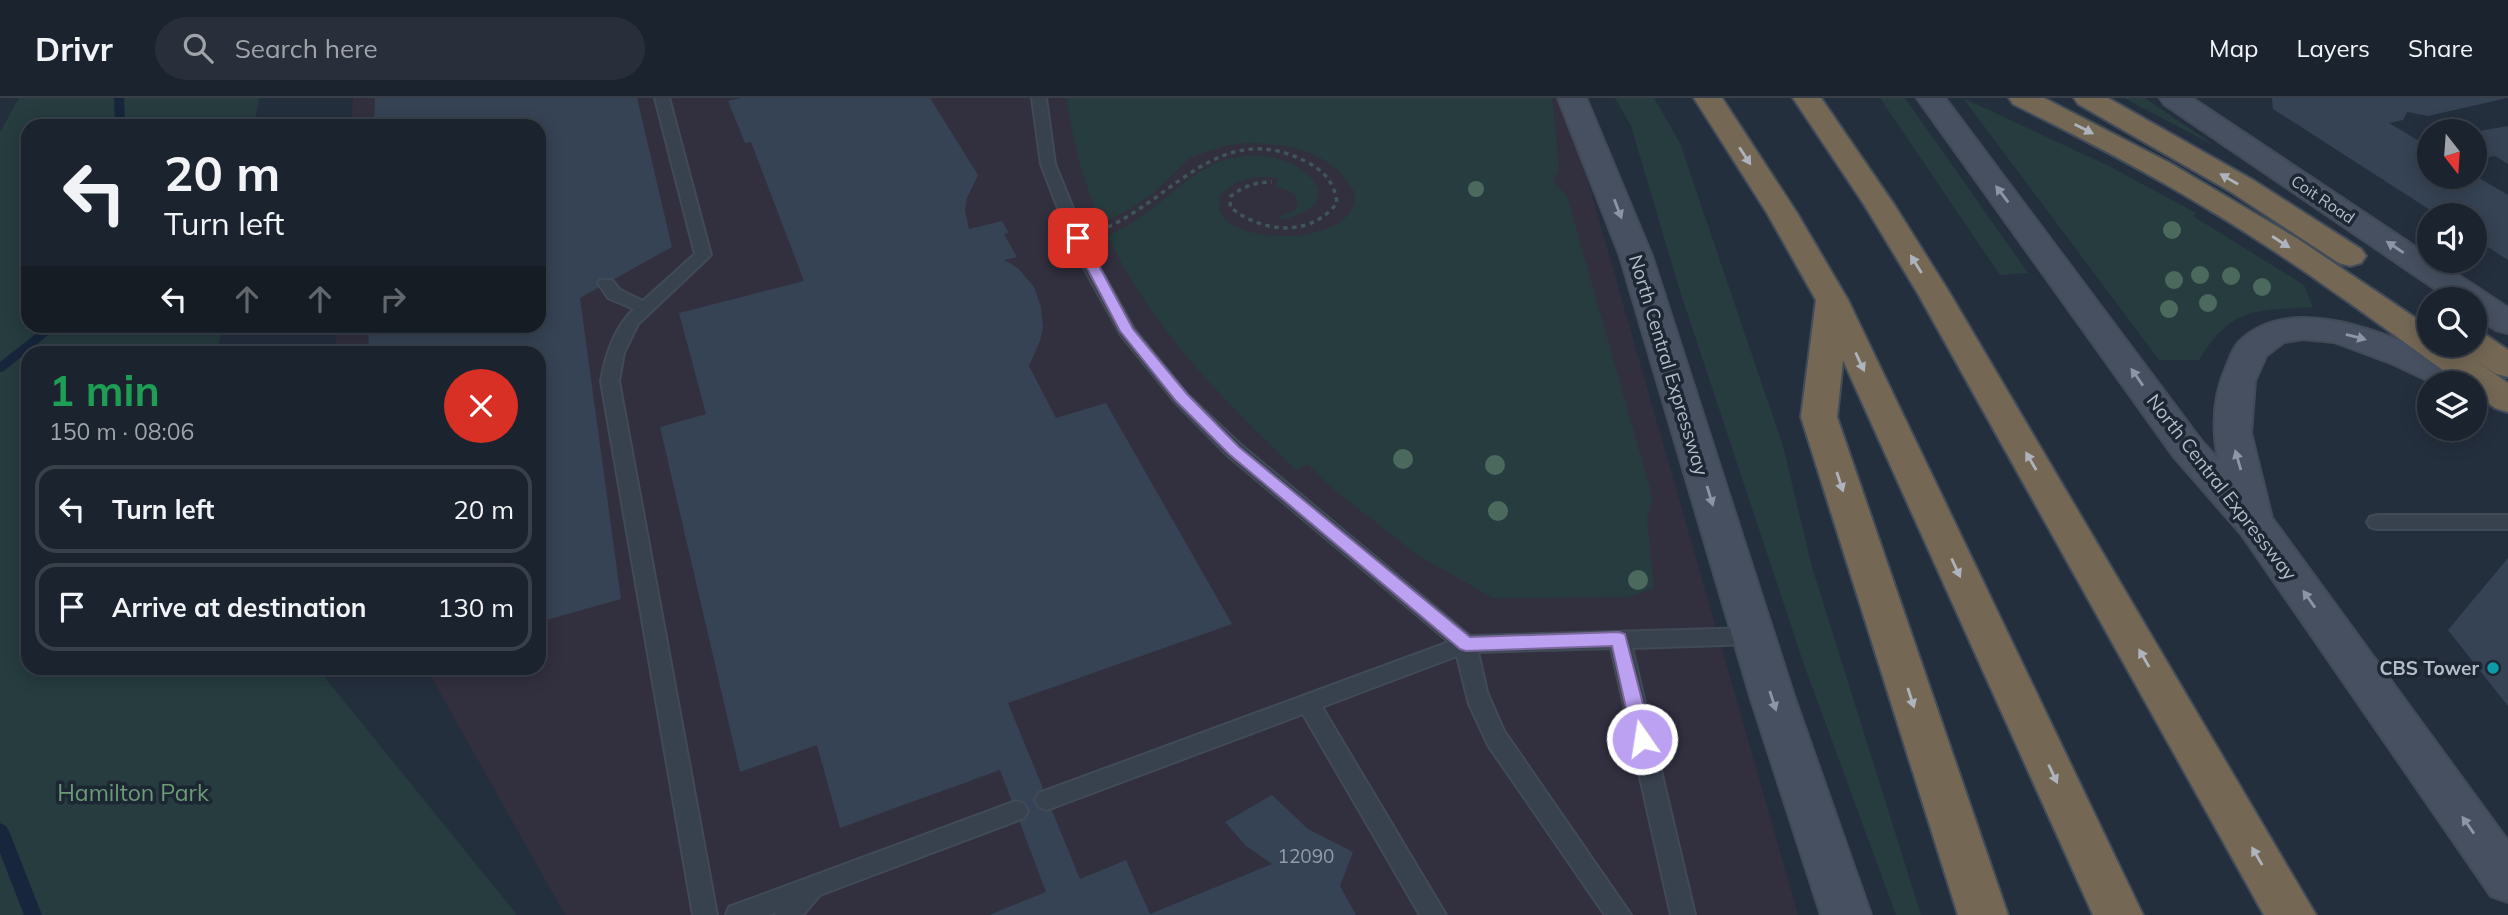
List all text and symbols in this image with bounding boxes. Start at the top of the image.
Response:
search box [155,17,645,80]
text: Drivr [35,28,113,69]
icon: search [179,29,217,67]
text: Search here [235,32,378,65]
text: Map [2209,33,2258,63]
text: Layers [2296,33,2370,63]
text: Share [2408,33,2473,63]
north arrow [2417,119,2487,189]
map controls [2417,119,2487,441]
one-way arrow [2074,123,2094,134]
text: 20 m [164,142,280,203]
one-way arrow [1738,146,1751,165]
icon: left [49,147,140,238]
street label: Coit Road [2287,170,2359,228]
one-way arrow [2220,173,2239,185]
one-way arrow [1995,185,2009,203]
one-way arrow [1613,199,1624,220]
text: Turn left [164,203,284,243]
button: sound [2417,203,2487,273]
pin [1048,208,1108,268]
icon: arrive [1059,219,1097,257]
one-way arrow [2272,236,2291,249]
one-way arrow [2386,240,2404,254]
street label: North Central Expressway [1624,252,1714,478]
one-way arrow [1910,255,1923,274]
icon: left [155,280,193,318]
icon: ahead [228,280,266,318]
icon: ahead [301,280,339,318]
icon: right [374,280,412,318]
button: search [2417,287,2487,357]
one-way arrow [2346,333,2367,343]
one-way arrow [1855,352,1866,372]
text: 1 min [49,364,160,417]
one-way arrow [2130,368,2144,386]
button: close [444,369,518,443]
button: layers [2417,371,2487,441]
street label: North Central Expressway [2142,389,2302,585]
text: 150 m · 08:06 [49,417,194,446]
one-way arrow [2232,449,2242,470]
one-way arrow [2025,451,2037,470]
one-way arrow [1835,472,1846,493]
one-way arrow [1705,486,1715,507]
icon: left [53,490,91,528]
text: Turn left [112,493,214,526]
text: 20 m [453,493,514,526]
one-way arrow [1951,558,1962,578]
icon: arrive [53,588,91,626]
one-way arrow [2303,590,2316,609]
text: Arrive at destination [112,591,367,624]
text: 130 m [438,591,514,624]
one-way arrow [2138,649,2150,668]
place label: CBS Tower [2380,656,2480,680]
marker: CBS Tower [2485,660,2501,676]
one-way arrow [1907,688,1917,709]
one-way arrow [1769,691,1779,712]
position arrow [1605,702,1679,776]
one-way arrow [2047,764,2058,784]
park label: Hamilton Park [57,778,210,807]
one-way arrow [2462,816,2476,834]
house number: 12090 [1277,844,1335,868]
one-way arrow [2251,846,2263,865]

